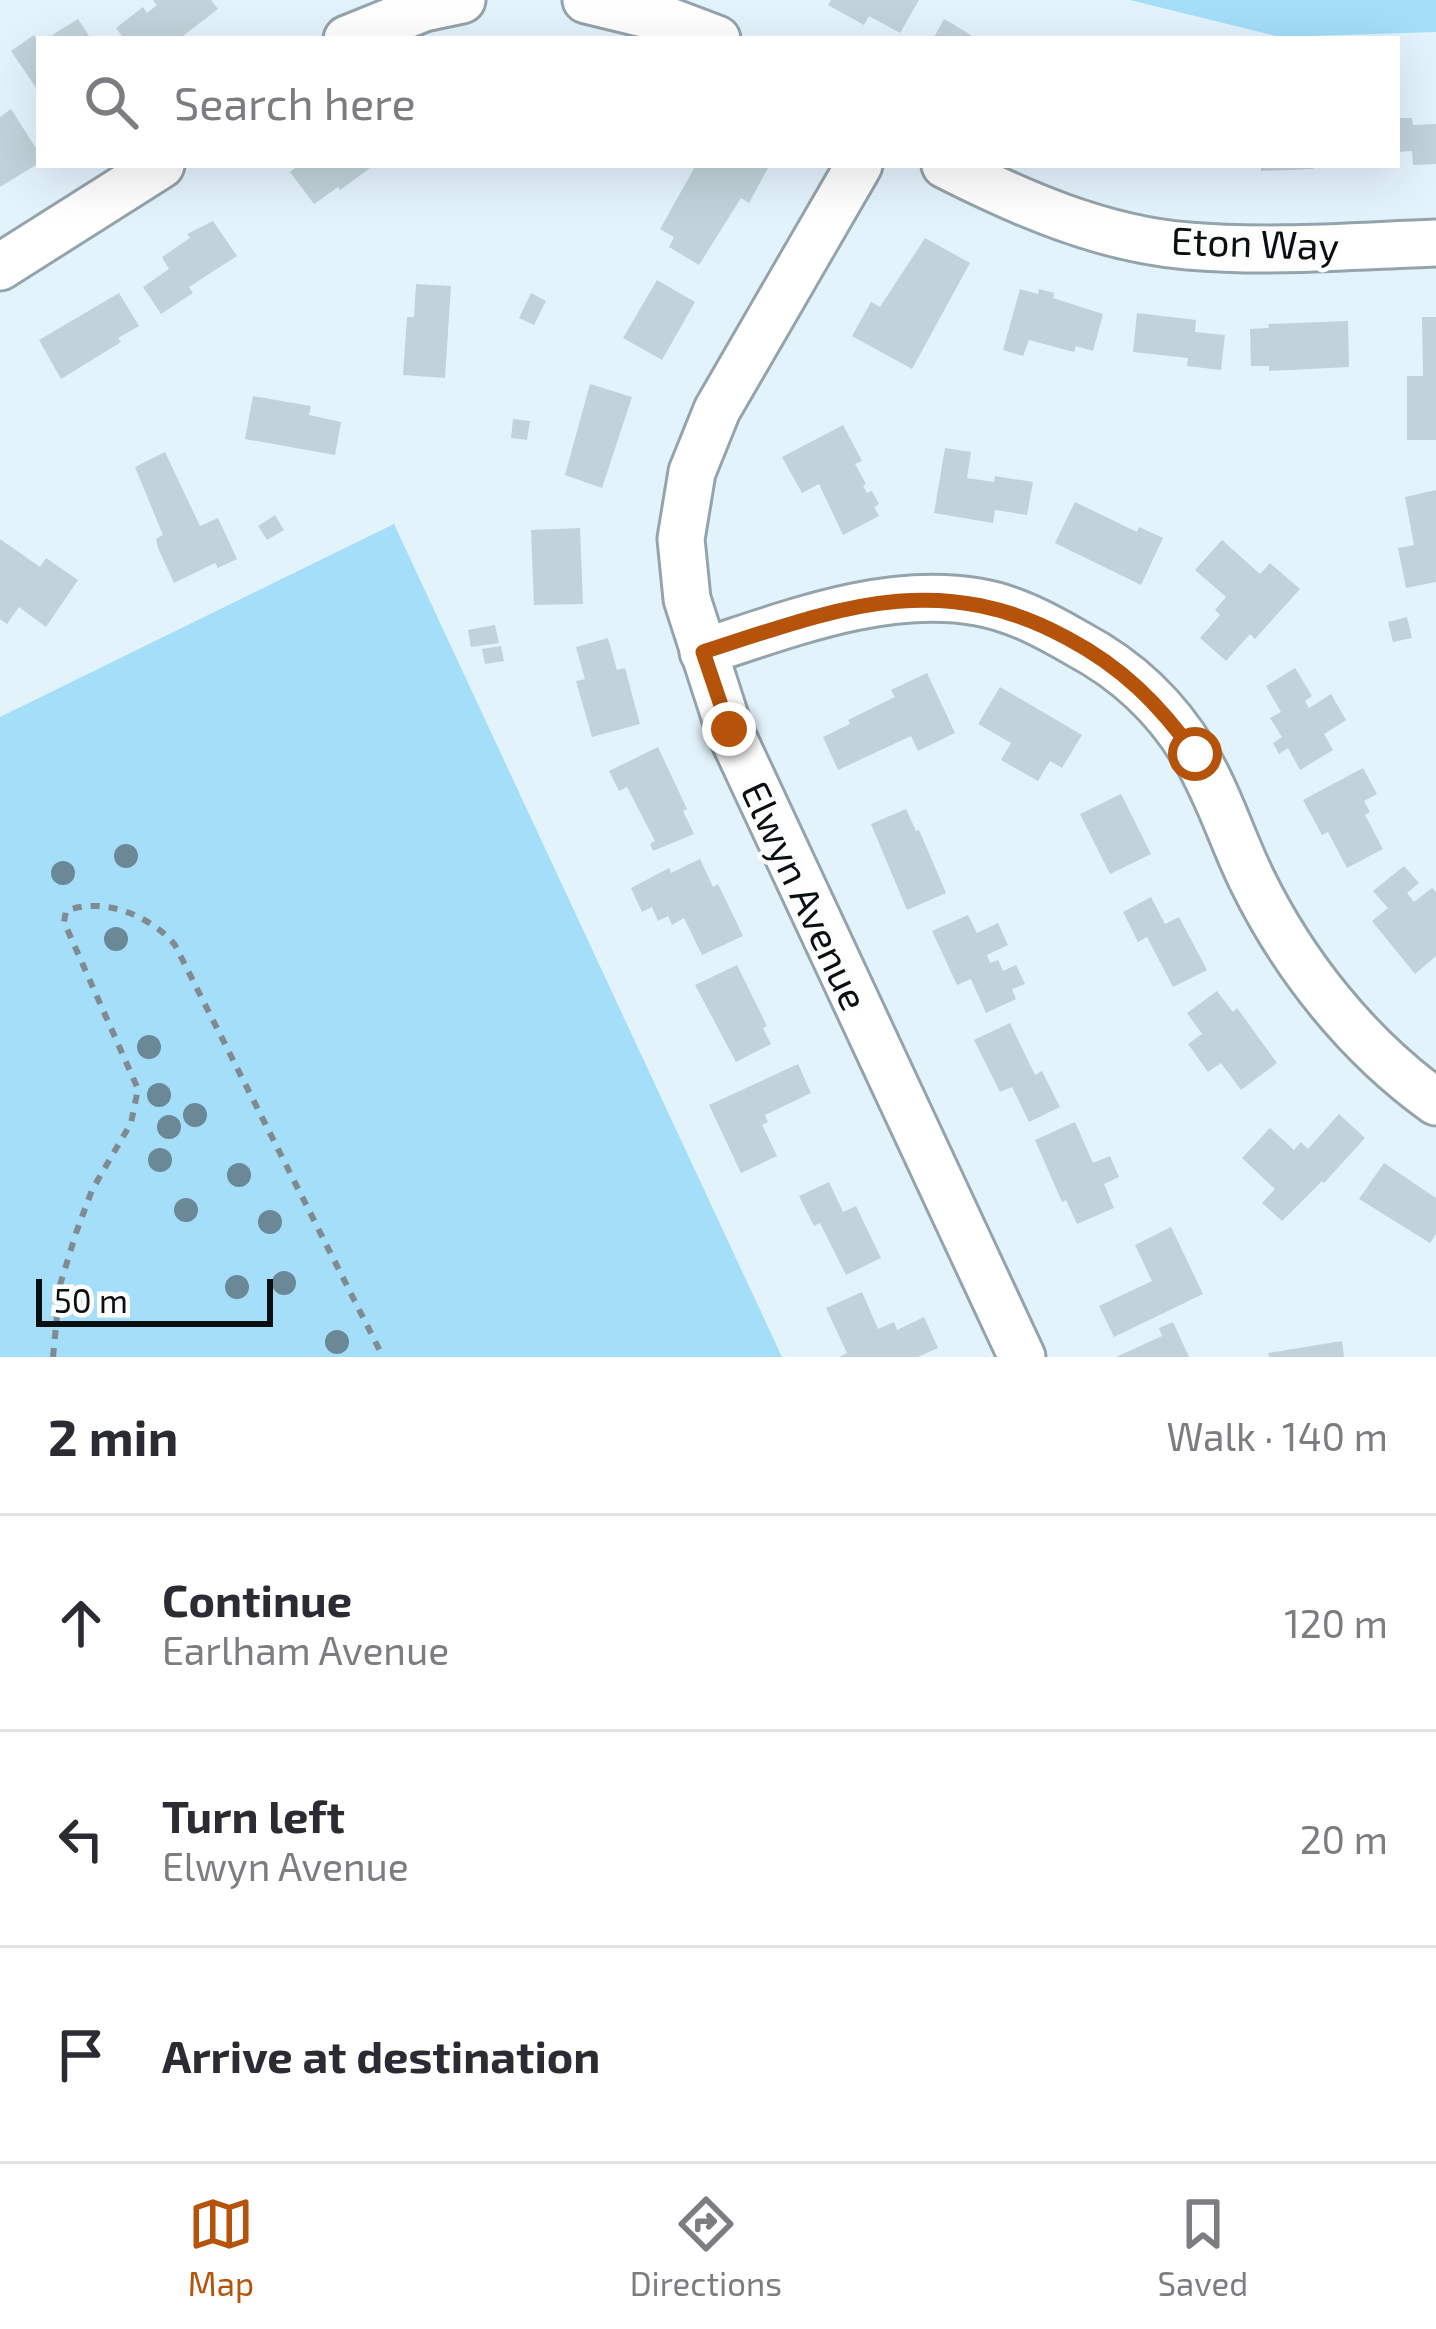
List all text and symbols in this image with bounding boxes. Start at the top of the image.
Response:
search box [36,36,1400,168]
icon: search [78,69,144,135]
text: Search here [174,75,416,129]
street label: Eton Way [1170,216,1340,268]
route end [702,702,756,756]
route start [1168,727,1222,781]
street label: Elwyn Avenue [733,773,879,1017]
scale bar [36,1273,273,1326]
text: 50 m [54,1280,128,1320]
text: 2 min [48,1405,178,1466]
text: Walk · 140 m [1167,1412,1388,1459]
text: Continue [162,1572,352,1626]
icon: ahead [48,1590,114,1656]
text: 120 m [1284,1599,1388,1646]
text: Earlham Avenue [162,1626,449,1673]
text: Turn left [162,1788,345,1842]
icon: left [48,1806,114,1872]
text: 20 m [1300,1815,1388,1862]
text: Elwyn Avenue [162,1842,409,1889]
icon: arrive [48,2022,114,2088]
text: Arrive at destination [162,2028,600,2082]
tab: Map [188,2191,254,2303]
tab: Directions [630,2191,782,2303]
tab: Saved [1158,2191,1248,2303]

